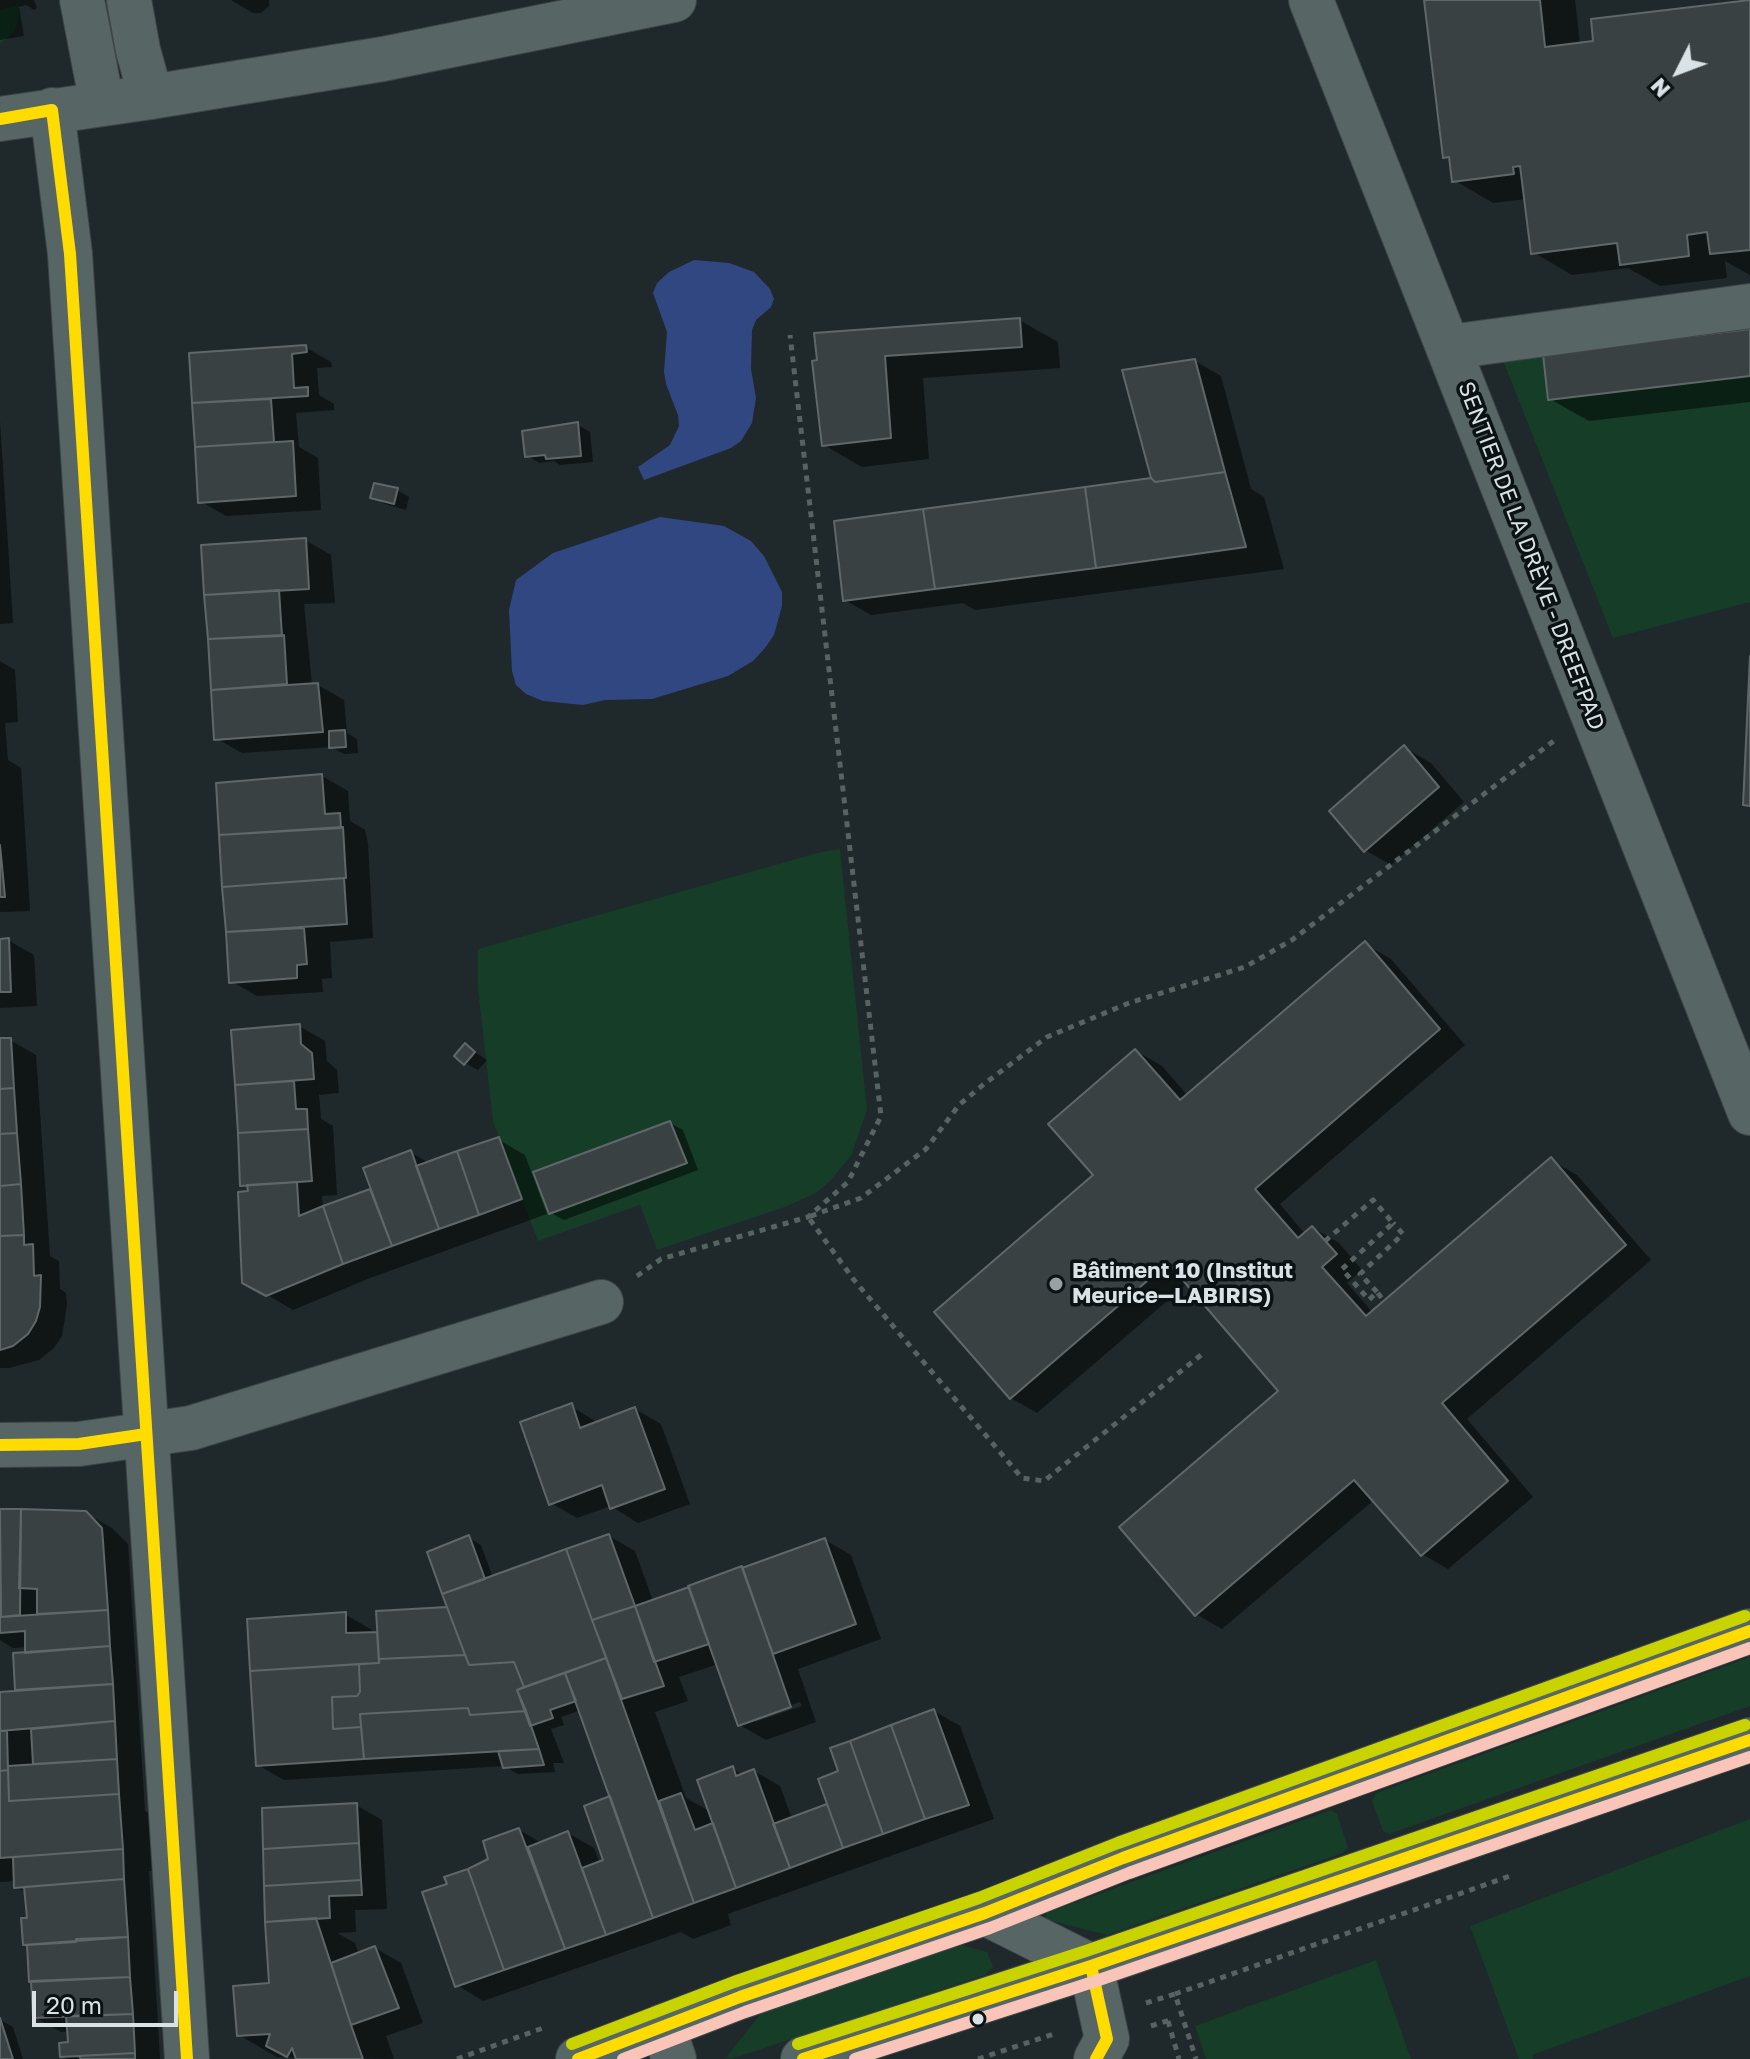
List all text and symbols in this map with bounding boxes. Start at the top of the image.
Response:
north arrow [1638,32,1718,112]
text: N [1644,73,1675,104]
street label: SENTIER DE LA DRÈVE - DREEFPAD [1452,378,1610,734]
place label: Bâtiment 10 (Institut Meurice—LABIRIS) [1072,1258,1293,1310]
marker: Bâtiment 10 (Institut Meurice—LABIRIS) [1047,1275,1065,1293]
scale bar [36,1975,182,2025]
text: 20 m [46,1990,102,2019]
unlabelled marker [970,2011,986,2027]

